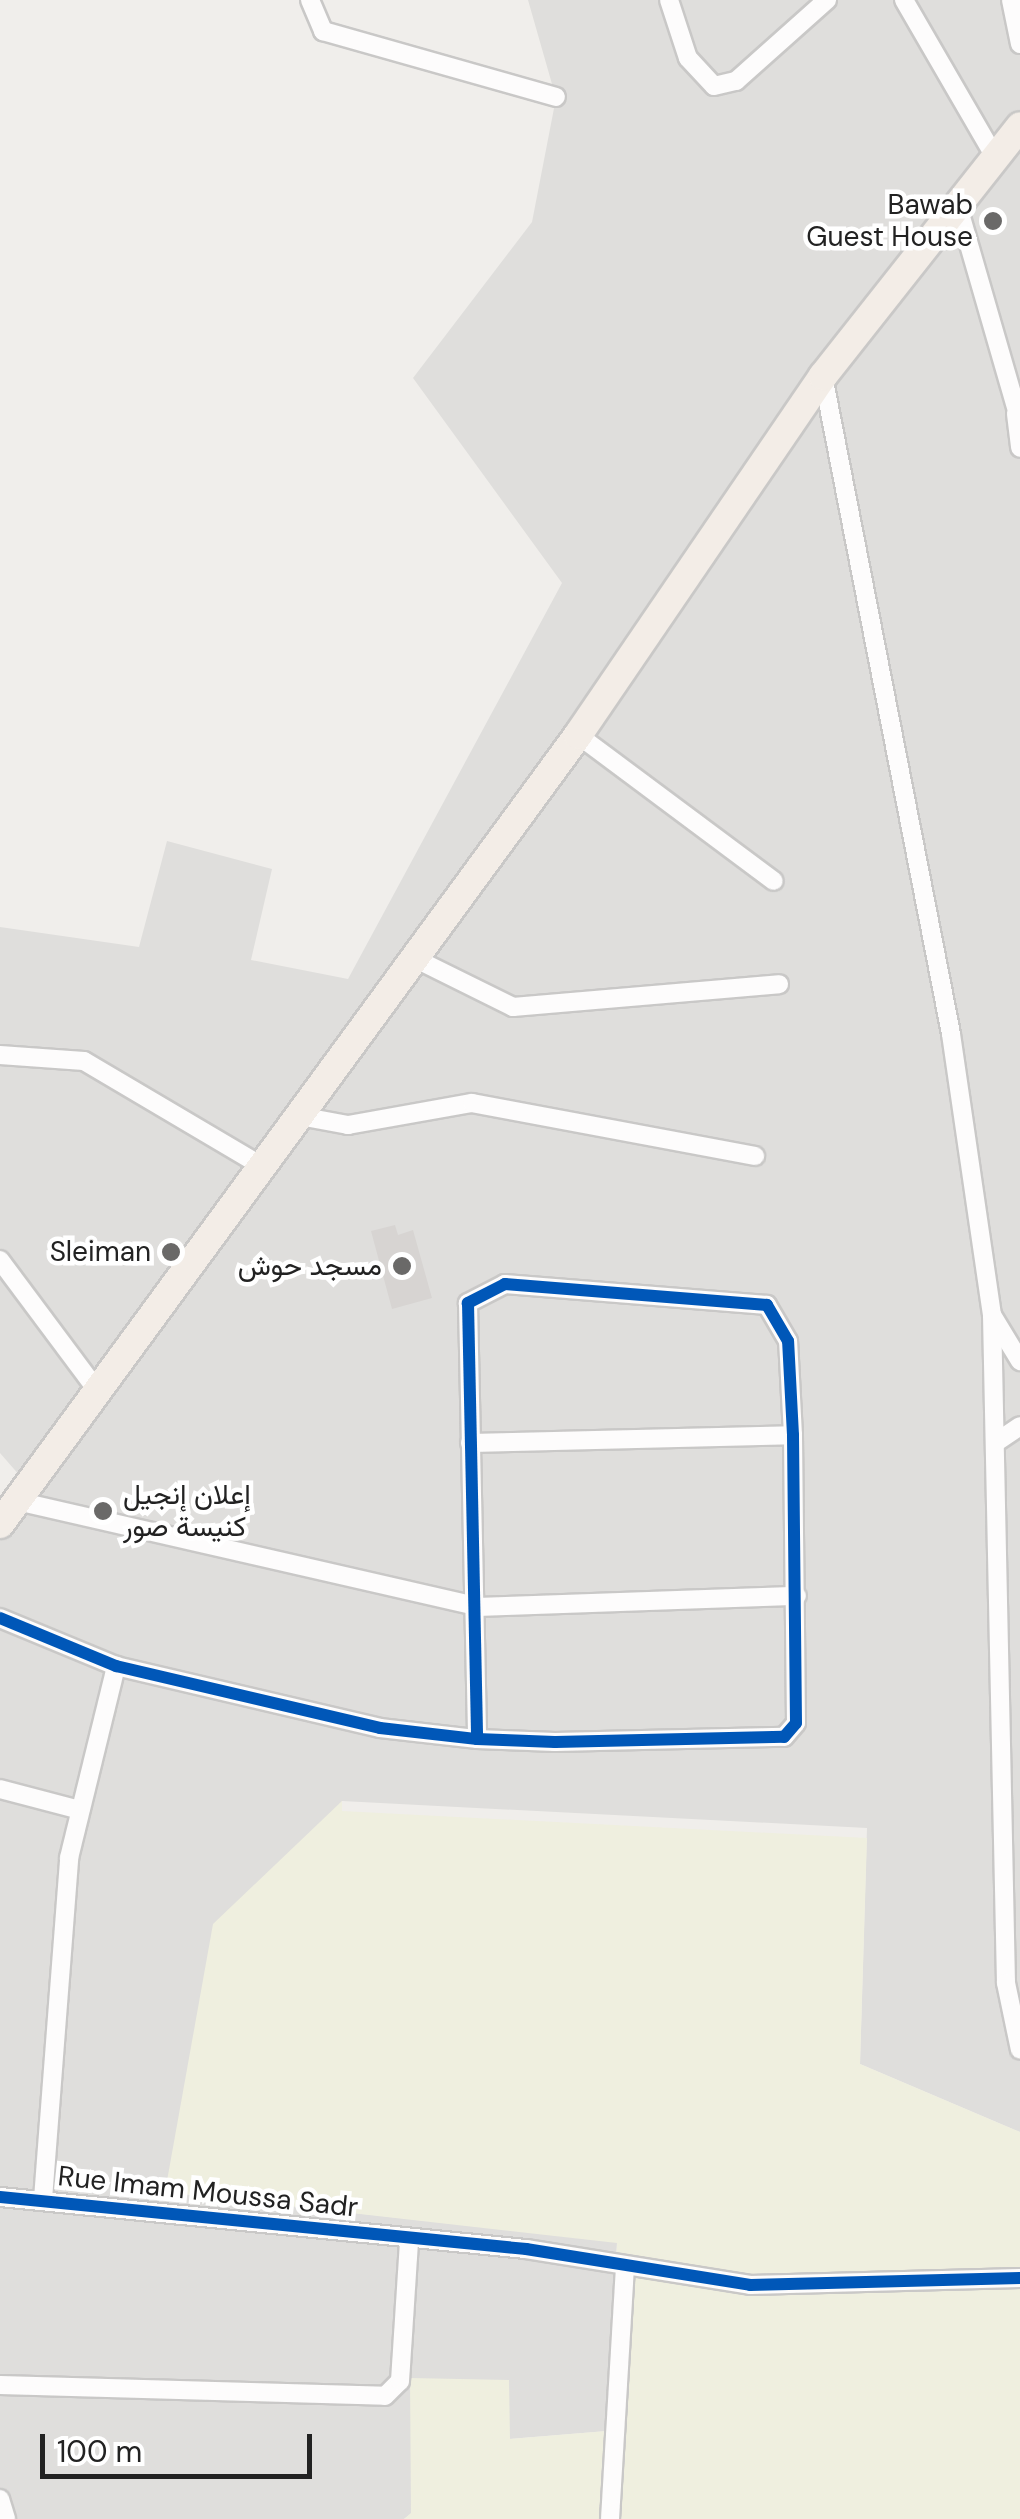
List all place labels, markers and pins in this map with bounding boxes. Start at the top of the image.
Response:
place label: Bawab Guest House [806,188,973,254]
marker: Bawab Guest House [982,210,1004,232]
place label: Sleiman [50,1235,151,1269]
marker: Sleiman [160,1241,182,1263]
place label: مسجد حوش [238,1249,382,1283]
marker: مسجد حوش [391,1255,413,1277]
place label: إعلان إنجيل كنيسة صور [123,1478,251,1544]
marker: إعلان إنجيل كنيسة صور [92,1500,114,1522]

